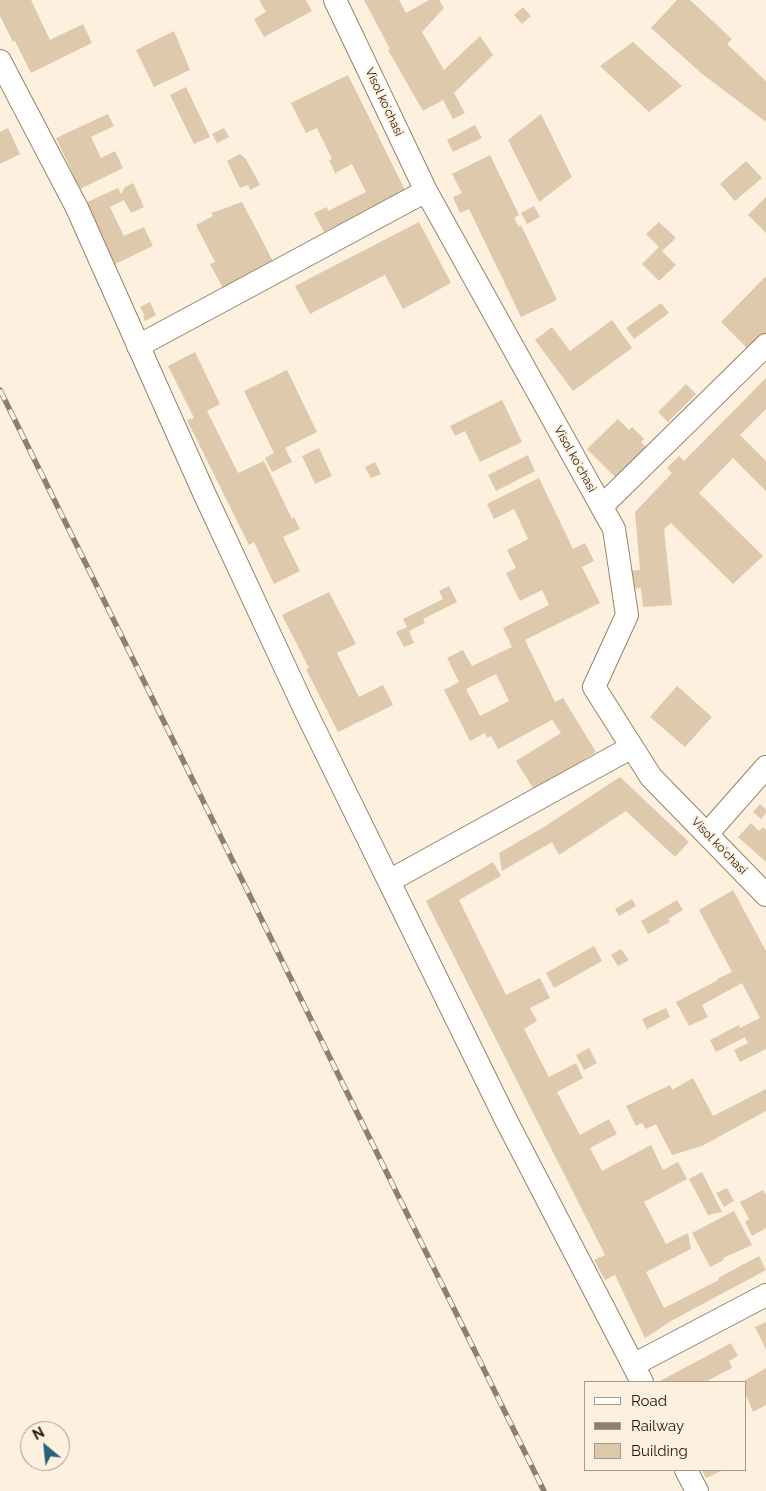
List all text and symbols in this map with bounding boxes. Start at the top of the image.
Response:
street label: Visol koʻchasi [362,66,406,138]
street label: Visol koʻchasi [551,423,599,495]
street label: Visol koʻchasi [688,815,750,877]
legend [584,1381,746,1471]
text: Road [631,1392,667,1410]
text: Railway [631,1417,684,1435]
north arrow [20,1421,70,1471]
text: N [30,1424,47,1443]
text: Building [631,1442,688,1460]

